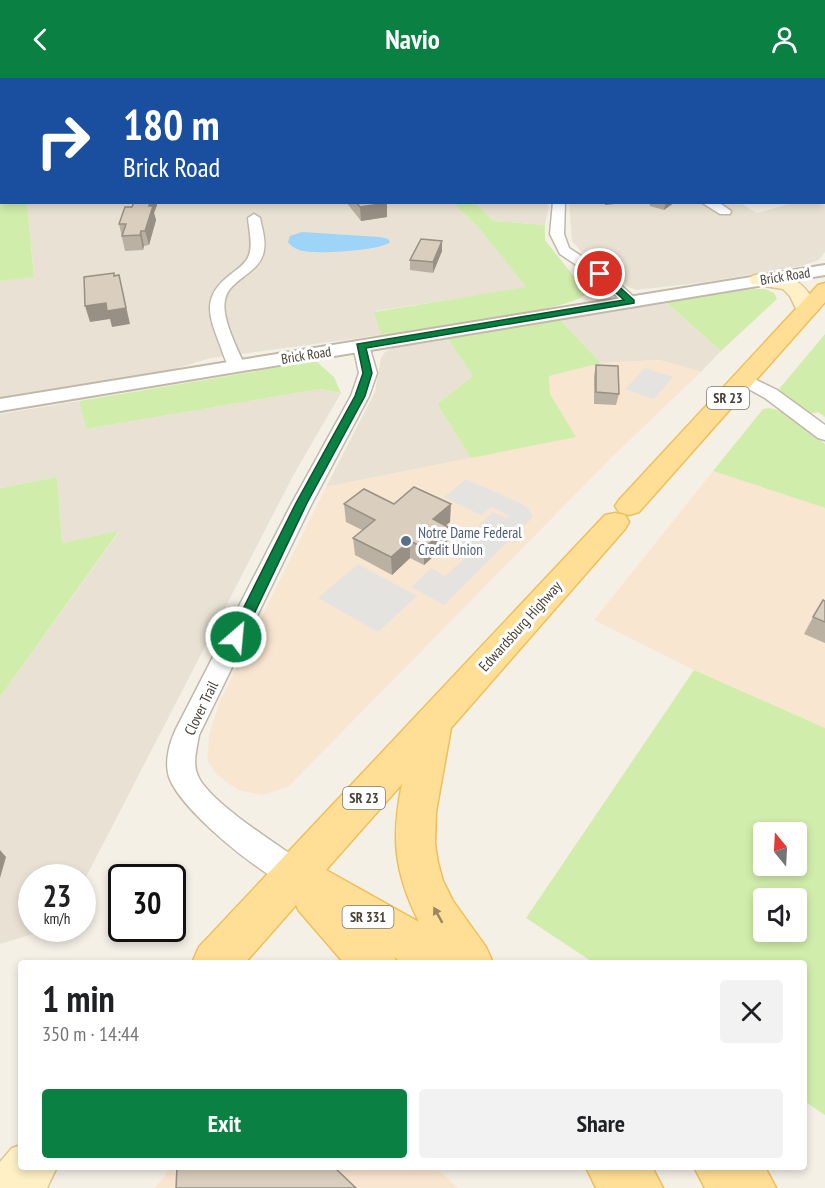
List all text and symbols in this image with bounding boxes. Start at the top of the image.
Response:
text: Navio [385,22,440,56]
icon: back [24,23,57,56]
icon: person [768,23,801,56]
text: 180 m [123,97,220,152]
icon: right [24,102,102,180]
text: Brick Road [123,150,220,184]
pin [574,248,625,299]
icon: arrive [583,257,616,290]
street label: Brick Road [759,263,811,289]
street label: Brick Road [280,342,332,368]
road number: SR 23 [707,387,749,409]
place label: Notre Dame Federal Credit Union [418,523,522,559]
marker: Notre Dame Federal Credit Union [399,534,413,548]
street label: Edwardsburg Highway [474,577,566,675]
position arrow [204,605,268,669]
street label: Clover Trail [180,677,222,738]
road number: SR 23 [343,787,385,809]
north arrow [753,822,807,876]
map controls [753,822,807,942]
speed limit sign: 30 [108,864,186,942]
text: 23 [43,876,71,915]
button: sound [753,888,807,942]
road number: SR 331 [342,906,394,928]
one-way arrow [433,906,443,923]
text: km/h [44,909,70,928]
text: 1 min [42,975,115,1022]
button: close [720,980,783,1043]
text: 350 m · 14:44 [42,1021,139,1047]
button: Exit [42,1089,407,1158]
button: Share [419,1089,783,1158]

